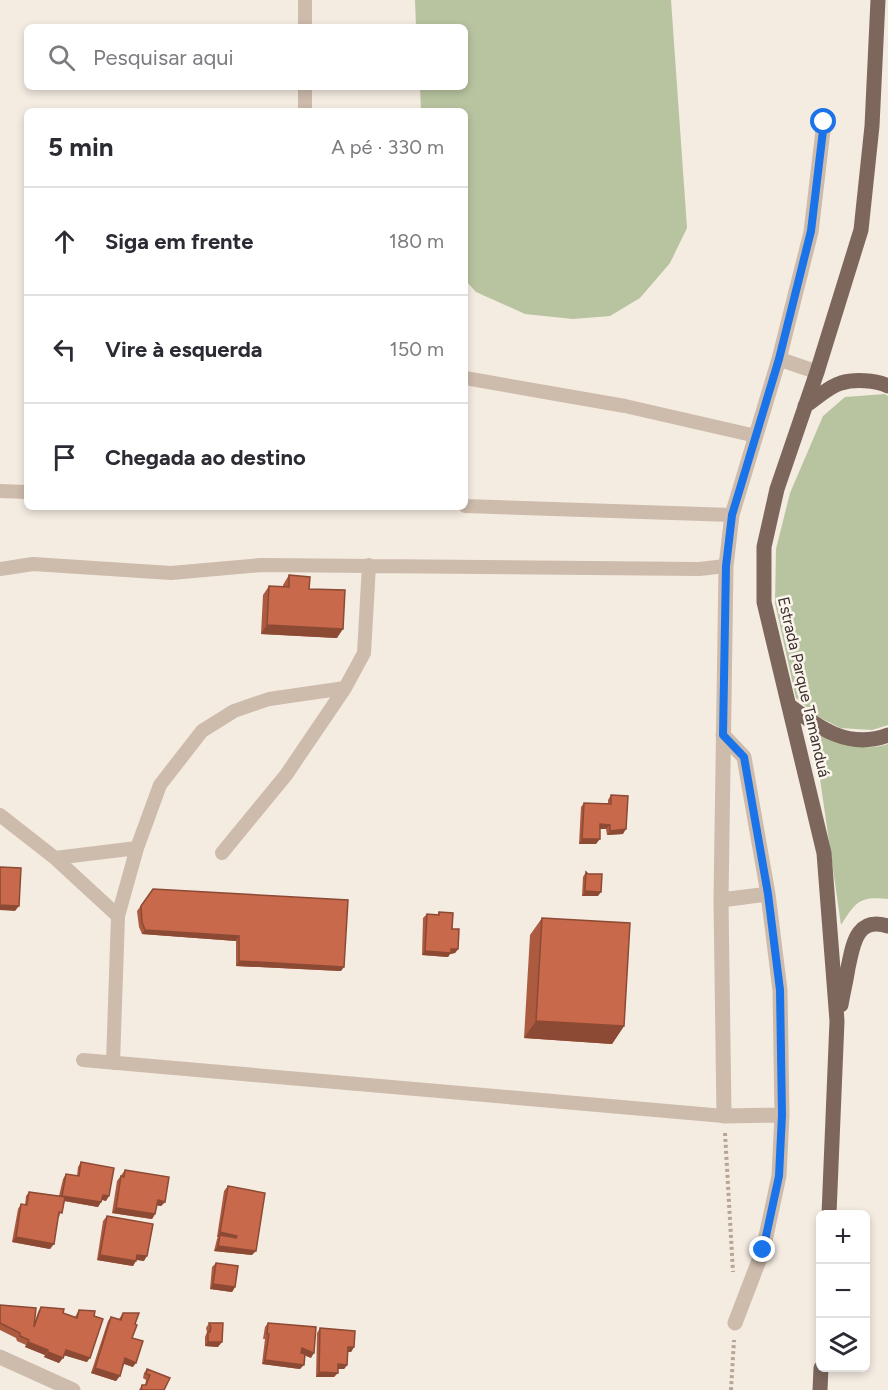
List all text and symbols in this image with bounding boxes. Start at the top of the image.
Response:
search box [24,24,468,90]
icon: search [45,41,78,74]
text: Pesquisar aqui [93,44,234,71]
route start [810,108,836,134]
text: 5 min [48,131,114,163]
text: A pé · 330 m [331,135,444,159]
icon: ahead [48,225,81,258]
text: Siga em frente [105,228,253,255]
text: 180 m [389,229,444,253]
icon: left [48,333,81,366]
text: Vire à esquerda [105,336,263,363]
text: 150 m [389,337,444,361]
icon: arrive [48,441,81,474]
text: Chegada ao destino [105,444,306,471]
street label: Estrada Parque Tamanduá [774,595,834,779]
map controls [816,1210,870,1372]
button: + [816,1210,870,1264]
route end [749,1236,775,1262]
button: − [816,1264,870,1318]
button: layers [816,1318,870,1372]

